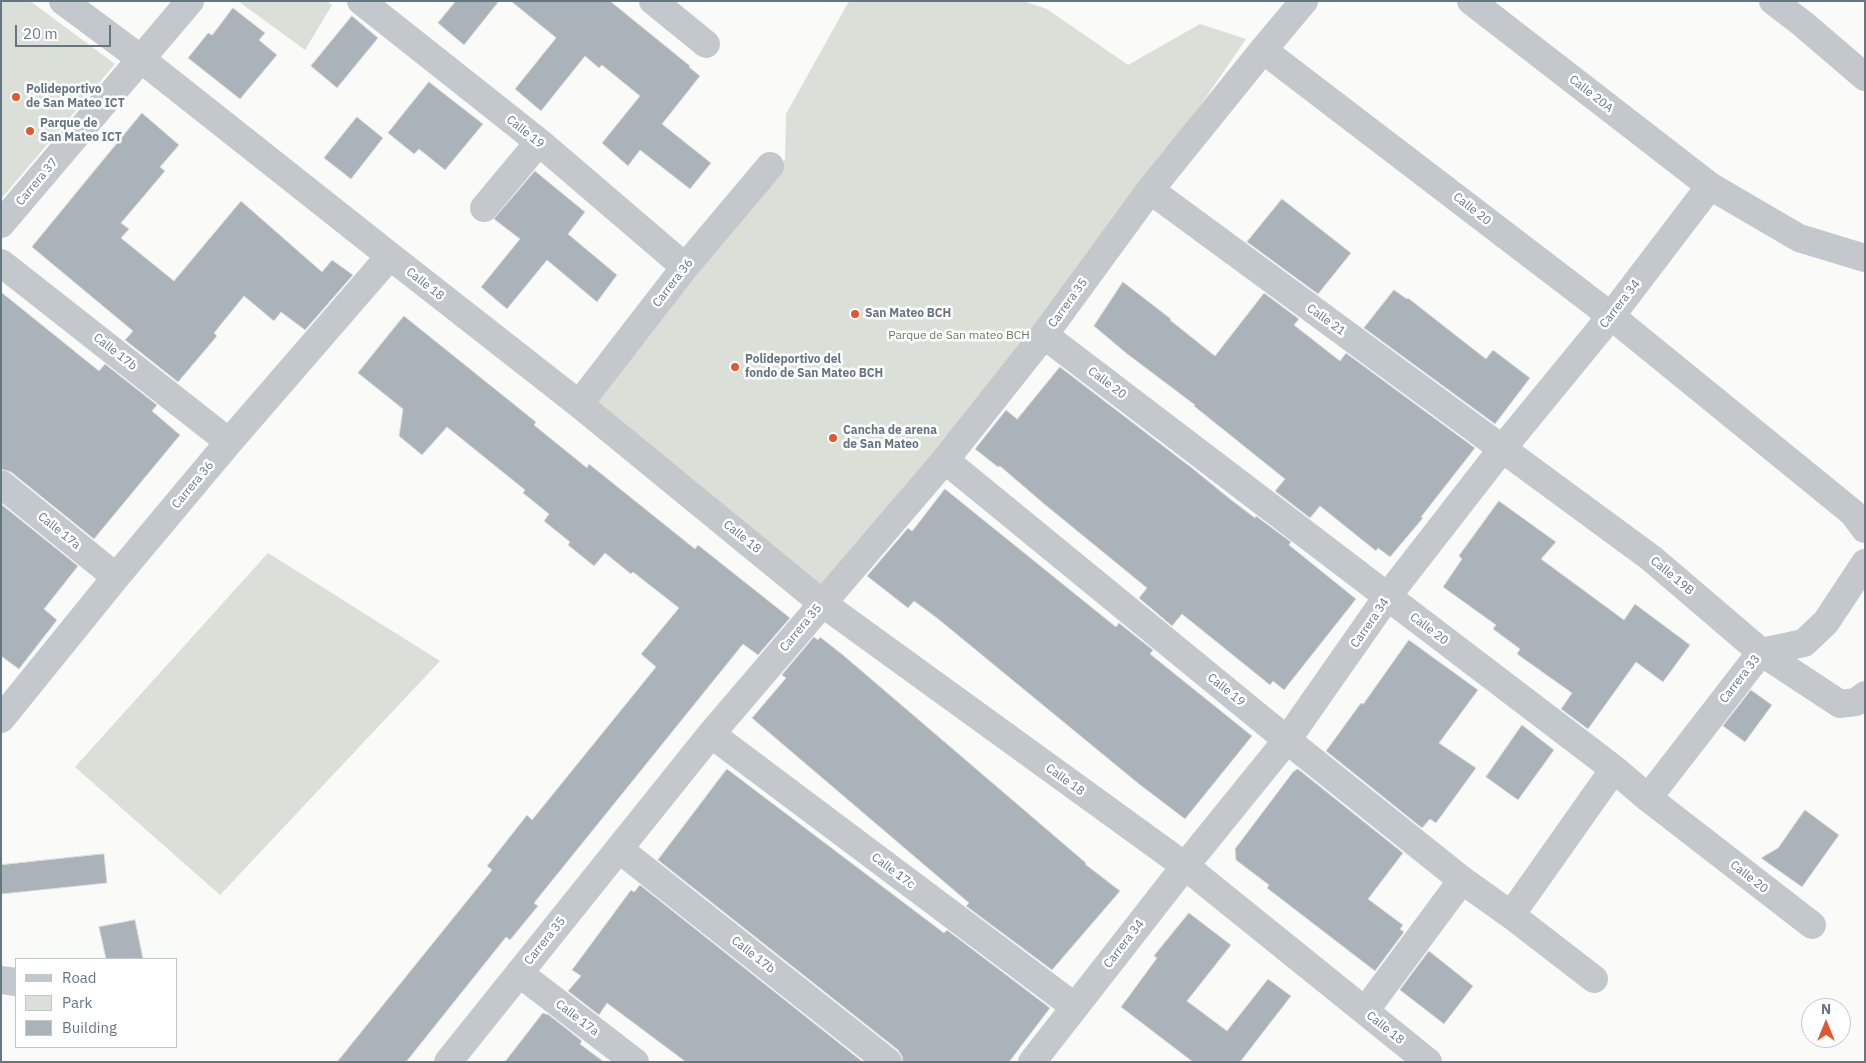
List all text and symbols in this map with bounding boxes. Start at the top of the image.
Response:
scale bar [18,15,114,47]
text: 20 m [23,24,58,43]
street label: Calle 20A [1566,72,1616,116]
place label: Polideportivo de San Mateo ICT [26,83,125,111]
marker: Polideportivo de San Mateo ICT [10,91,22,103]
street label: Calle 19 [503,113,547,151]
place label: Parque de San Mateo ICT [40,117,122,145]
marker: Parque de San Mateo ICT [24,125,36,137]
street label: Carrera 37 [13,155,61,209]
street label: Calle 20 [1450,190,1494,228]
street label: Carrera 36 [650,256,696,310]
street label: Calle 18 [403,265,447,303]
street label: Carrera 35 [1045,276,1091,330]
street label: Carrera 34 [1597,277,1643,331]
street label: Calle 21 [1304,301,1348,339]
place label: San Mateo BCH [865,307,951,321]
marker: San Mateo BCH [849,308,861,320]
park label: Parque de San mateo BCH [888,329,1030,343]
street label: Calle 17b [90,331,140,373]
place label: Polideportivo del fondo de San Mateo BCH [745,353,883,381]
marker: Polideportivo del fondo de San Mateo BCH [729,361,741,373]
street label: Calle 20 [1085,364,1129,402]
place label: Cancha de arena de San Mateo [843,424,937,452]
marker: Cancha de arena de San Mateo [827,432,839,444]
street label: Carrera 36 [169,458,217,512]
street label: Calle 17a [35,509,83,553]
street label: Calle 18 [720,518,764,556]
street label: Calle 19B [1647,554,1697,598]
street label: Carrera 34 [1348,595,1392,651]
street label: Carrera 35 [777,601,825,655]
street label: Calle 20 [1407,610,1451,648]
street label: Carrera 33 [1717,652,1763,706]
street label: Calle 19 [1204,671,1248,709]
street label: Calle 18 [1043,761,1087,799]
street label: Calle 17c [869,850,917,892]
street label: Calle 20 [1727,858,1771,896]
street label: Carrera 35 [521,914,569,968]
street label: Carrera 34 [1101,917,1147,971]
street label: Calle 17b [728,934,778,976]
legend [15,958,178,1048]
text: Road [62,968,97,987]
text: Park [62,993,92,1012]
street label: Calle 17a [552,997,602,1039]
north arrow [1801,998,1851,1048]
text: N [1821,1000,1831,1018]
street label: Calle 18 [1363,1009,1407,1047]
text: Building [62,1018,117,1037]

